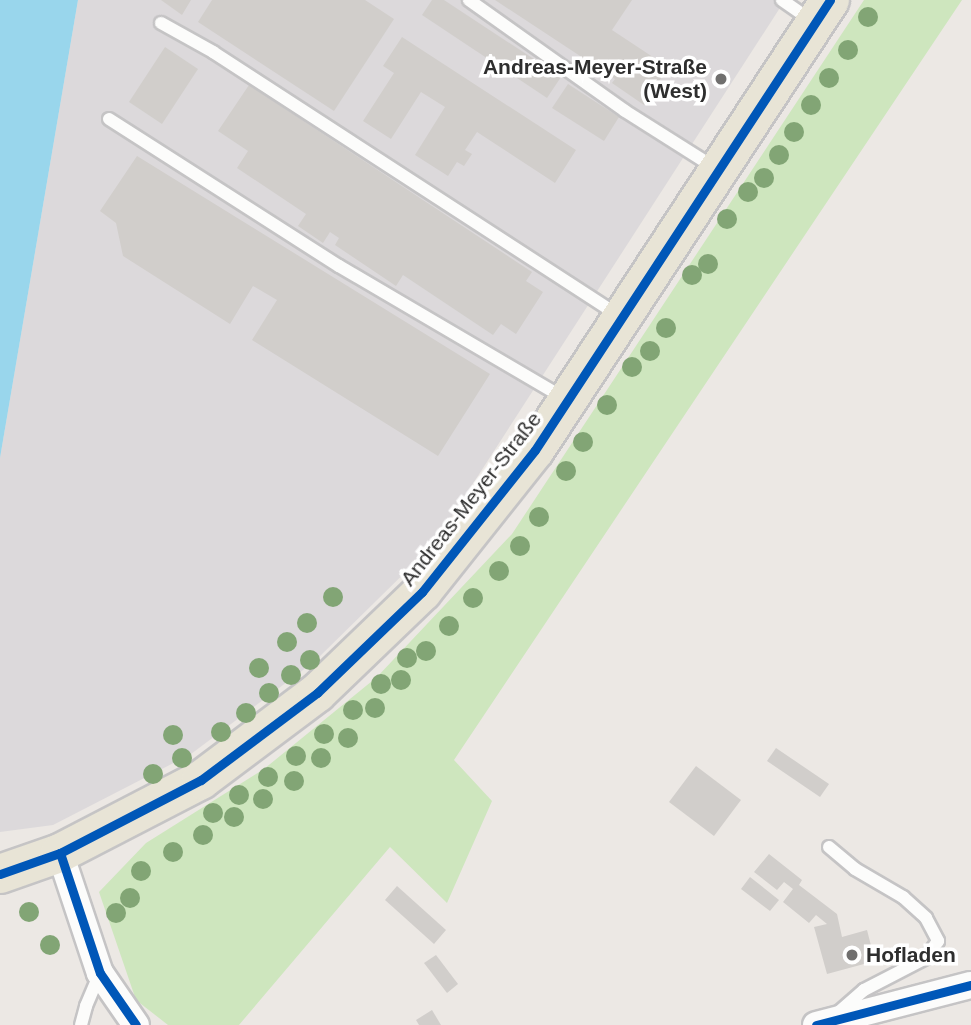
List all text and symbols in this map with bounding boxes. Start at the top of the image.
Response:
place label: Andreas-Meyer-Straße (West) [483,54,707,104]
marker: Andreas-Meyer-Straße (West) [713,71,729,87]
street label: Andreas-Meyer-Straße [395,407,547,591]
place label: Hofladen [866,942,956,968]
marker: Hofladen [844,947,860,963]

